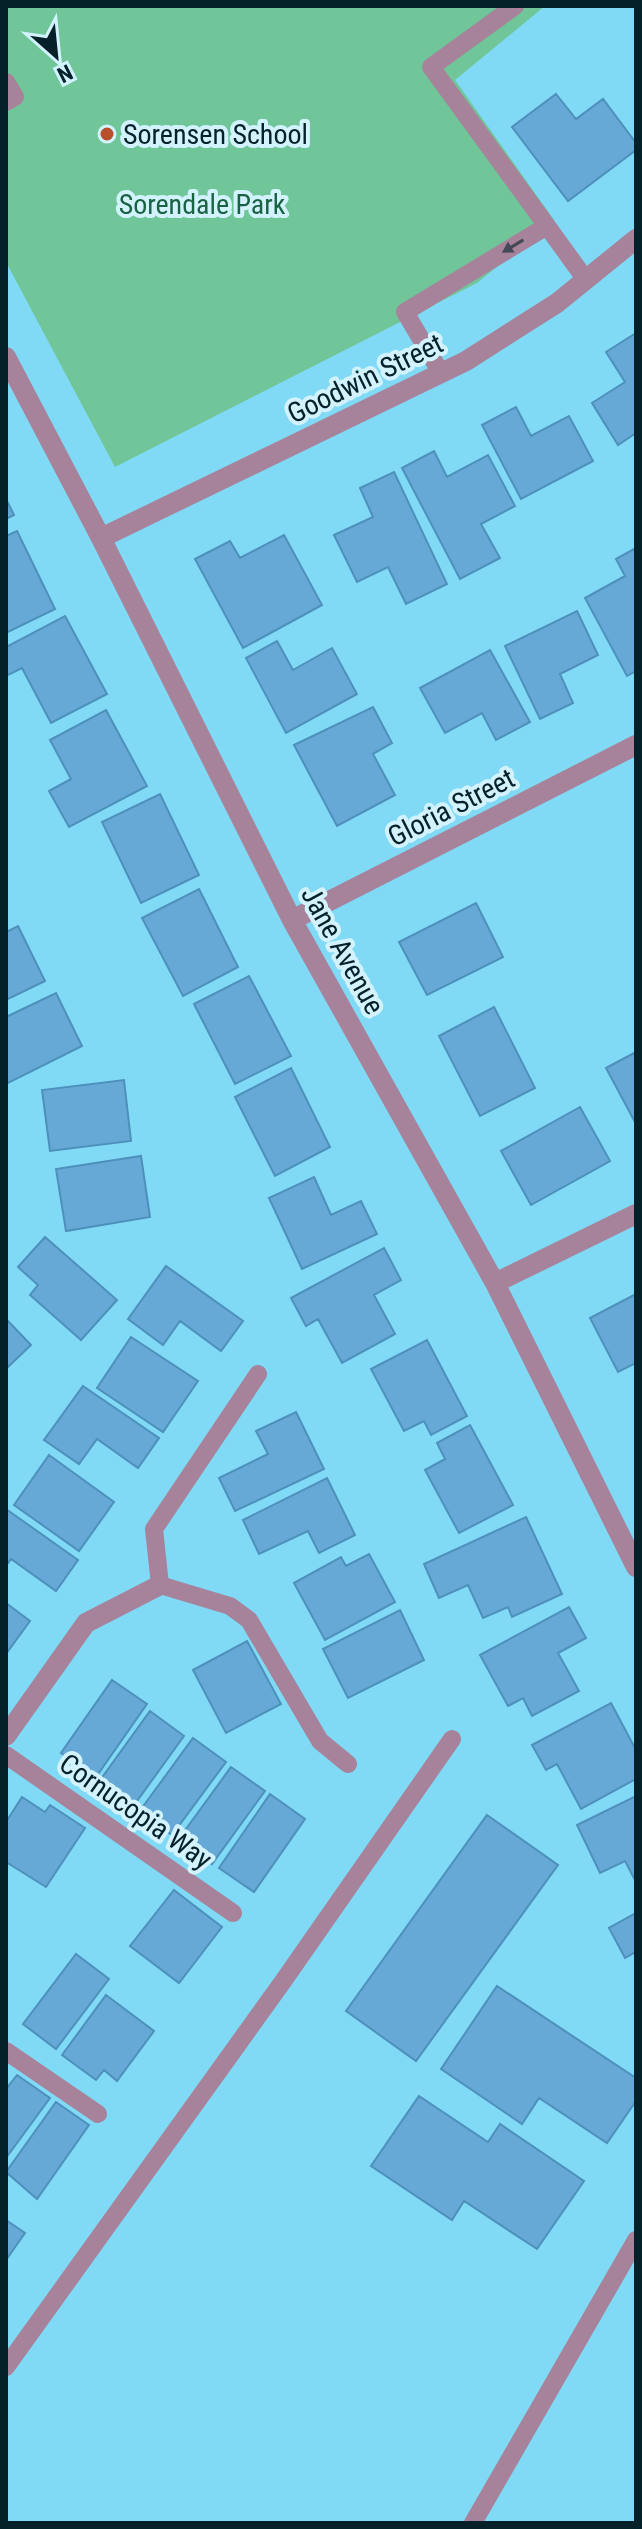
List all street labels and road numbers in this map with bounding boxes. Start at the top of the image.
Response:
street label: Goodwin Street [282,327,448,430]
street label: Gloria Street [383,762,520,853]
street label: Jane Avenue [294,881,391,1020]
street label: Cornucopia Way [53,1747,219,1876]

